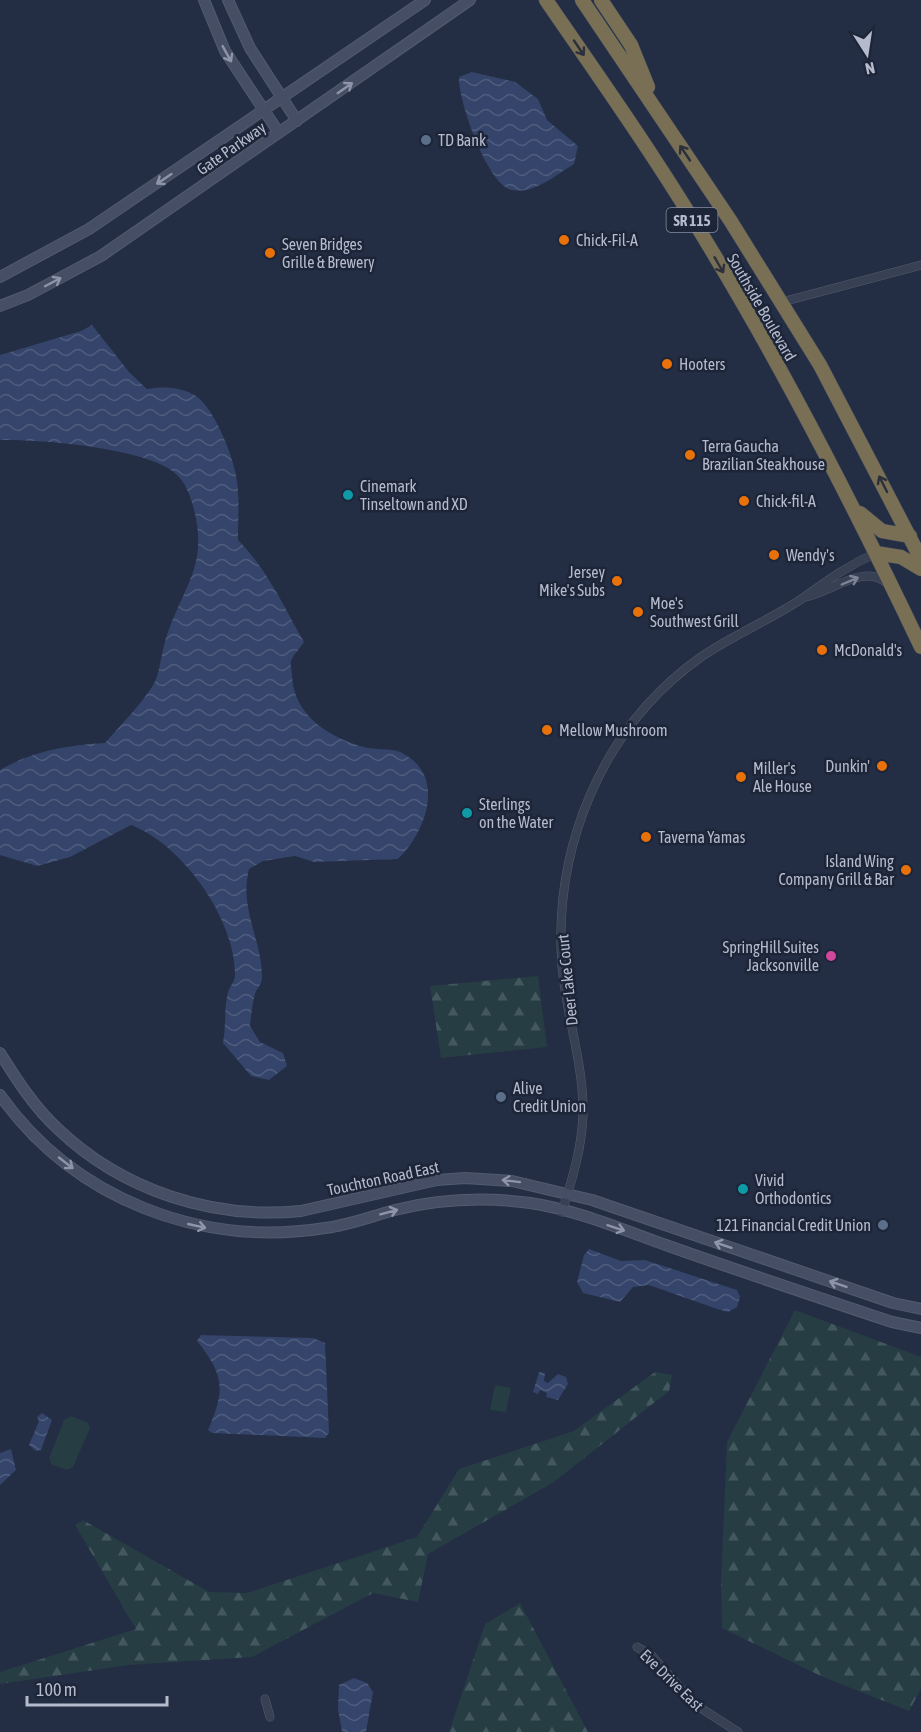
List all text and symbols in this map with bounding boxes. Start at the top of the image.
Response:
north arrow [837,24,897,84]
one-way arrow [573,40,585,56]
one-way arrow [222,44,233,62]
text: N [864,59,877,78]
one-way arrow [336,82,352,94]
street label: Gate Parkway [193,117,270,179]
place label: TD Bank [438,131,486,149]
marker: TD Bank [419,133,433,147]
one-way arrow [678,144,691,161]
one-way arrow [156,173,173,185]
road number: SR 115 [666,208,718,232]
place label: Chick-Fil-A [576,231,638,249]
marker: Chick-Fil-A [557,233,571,247]
place label: Seven Bridges Grille & Brewery [282,235,375,272]
marker: Seven Bridges Grille & Brewery [263,246,277,260]
street label: Southside Boulevard [724,250,800,364]
one-way arrow [713,256,725,273]
one-way arrow [44,276,61,288]
place label: Hooters [679,355,726,373]
marker: Hooters [660,357,674,371]
place label: Terra Gaucha Brazilian Steakhouse [702,437,825,473]
marker: Terra Gaucha Brazilian Steakhouse [683,448,697,462]
one-way arrow [877,476,889,493]
place label: Cinemark Tinseltown and XD [360,477,468,513]
marker: Cinemark Tinseltown and XD [341,488,355,502]
place label: Chick-fil-A [756,492,816,510]
marker: Chick-fil-A [737,494,751,508]
place label: Wendy's [786,546,835,565]
marker: Wendy's [767,548,781,562]
place label: Jersey Mike's Subs [539,563,605,599]
marker: Jersey Mike's Subs [610,574,624,588]
one-way arrow [840,575,858,586]
place label: Moe's Southwest Grill [650,594,740,630]
marker: Moe's Southwest Grill [631,605,645,619]
place label: McDonald's [834,641,903,659]
marker: McDonald's [815,643,829,657]
place label: Mellow Mushroom [559,721,668,739]
marker: Mellow Mushroom [540,723,554,737]
place label: Dunkin' [825,757,870,775]
place label: Miller's Ale House [753,759,812,795]
marker: Dunkin' [875,759,889,773]
marker: Miller's Ale House [734,770,748,784]
place label: Sterlings on the Water [479,795,554,831]
marker: Sterlings on the Water [460,806,474,820]
place label: Taverna Yamas [658,828,746,846]
marker: Taverna Yamas [639,830,653,844]
place label: Island Wing Company Grill & Bar [778,852,894,889]
marker: Island Wing Company Grill & Bar [899,863,913,877]
street label: Deer Lake Court [553,933,581,1027]
place label: SpringHill Suites Jacksonville [723,938,819,974]
marker: SpringHill Suites Jacksonville [824,949,838,963]
place label: Alive Credit Union [513,1079,586,1115]
marker: Alive Credit Union [494,1090,508,1104]
one-way arrow [58,1157,74,1170]
street label: Touchton Road East [325,1157,441,1199]
place label: Vivid Orthodontics [755,1171,832,1207]
one-way arrow [501,1175,521,1186]
marker: Vivid Orthodontics [736,1182,750,1196]
one-way arrow [379,1205,398,1217]
place label: 121 Financial Credit Union [716,1216,871,1234]
marker: 121 Financial Credit Union [876,1218,890,1232]
one-way arrow [187,1220,206,1232]
one-way arrow [606,1223,625,1234]
one-way arrow [714,1238,733,1249]
one-way arrow [829,1277,847,1288]
street label: Eve Drive East [637,1646,707,1715]
scale bar [27,1669,166,1707]
text: 100 m [36,1679,77,1700]

